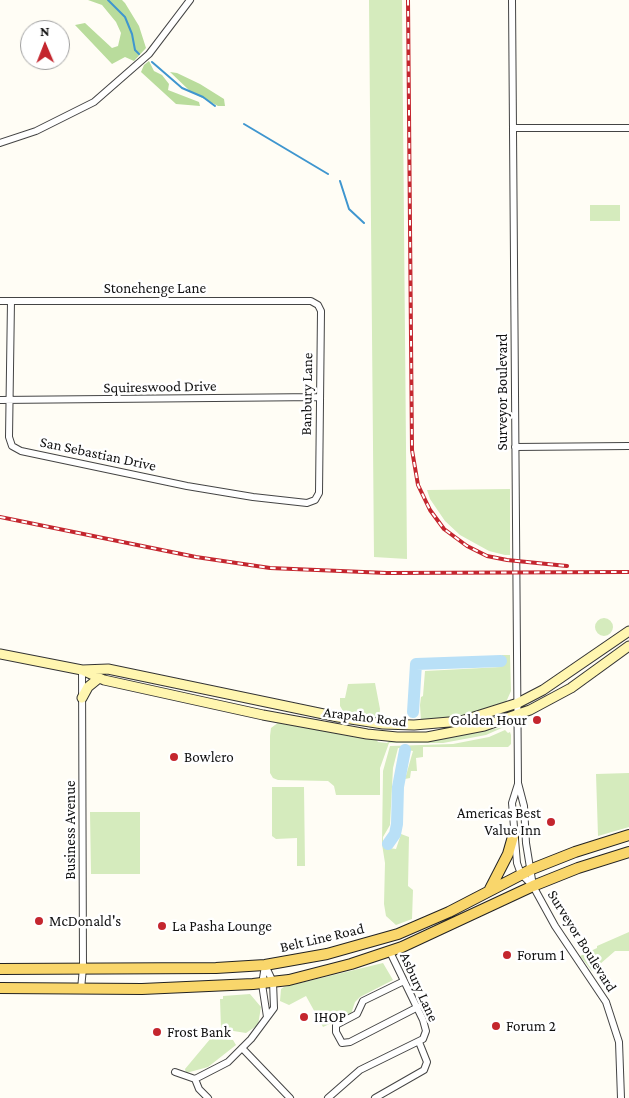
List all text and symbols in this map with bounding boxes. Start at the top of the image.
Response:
north arrow [20,20,70,70]
text: N [40,23,50,39]
street label: Stonehenge Lane [104,279,206,297]
street label: Surveyor Boulevard [493,334,511,450]
street label: Banbury Lane [297,352,317,436]
street label: Squireswood Drive [103,377,217,397]
street label: San Sebastian Drive [38,433,158,475]
street label: Arapaho Road [322,703,408,731]
place label: Golden Hour [450,711,527,729]
marker: Golden Hour [531,714,543,726]
place label: Bowlero [184,748,234,766]
marker: Bowlero [168,751,180,763]
street label: Business Avenue [61,780,79,880]
place label: Americas Best Value Inn [457,804,541,839]
marker: Americas Best Value Inn [545,816,557,828]
street label: Surveyor Boulevard [543,887,621,995]
place label: McDonald's [49,912,121,930]
marker: McDonald's [33,915,45,927]
place label: La Pasha Lounge [172,917,272,935]
marker: La Pasha Lounge [156,920,168,932]
street label: Belt Line Road [278,920,366,956]
place label: Forum 1 [517,946,565,964]
street label: Asbury Lane [396,949,442,1025]
marker: Forum 1 [501,949,513,961]
place label: IHOP [314,1008,346,1026]
marker: IHOP [298,1011,310,1023]
place label: Forum 2 [506,1017,556,1035]
marker: Forum 2 [490,1020,502,1032]
place label: Frost Bank [167,1023,231,1041]
marker: Frost Bank [151,1026,163,1038]

